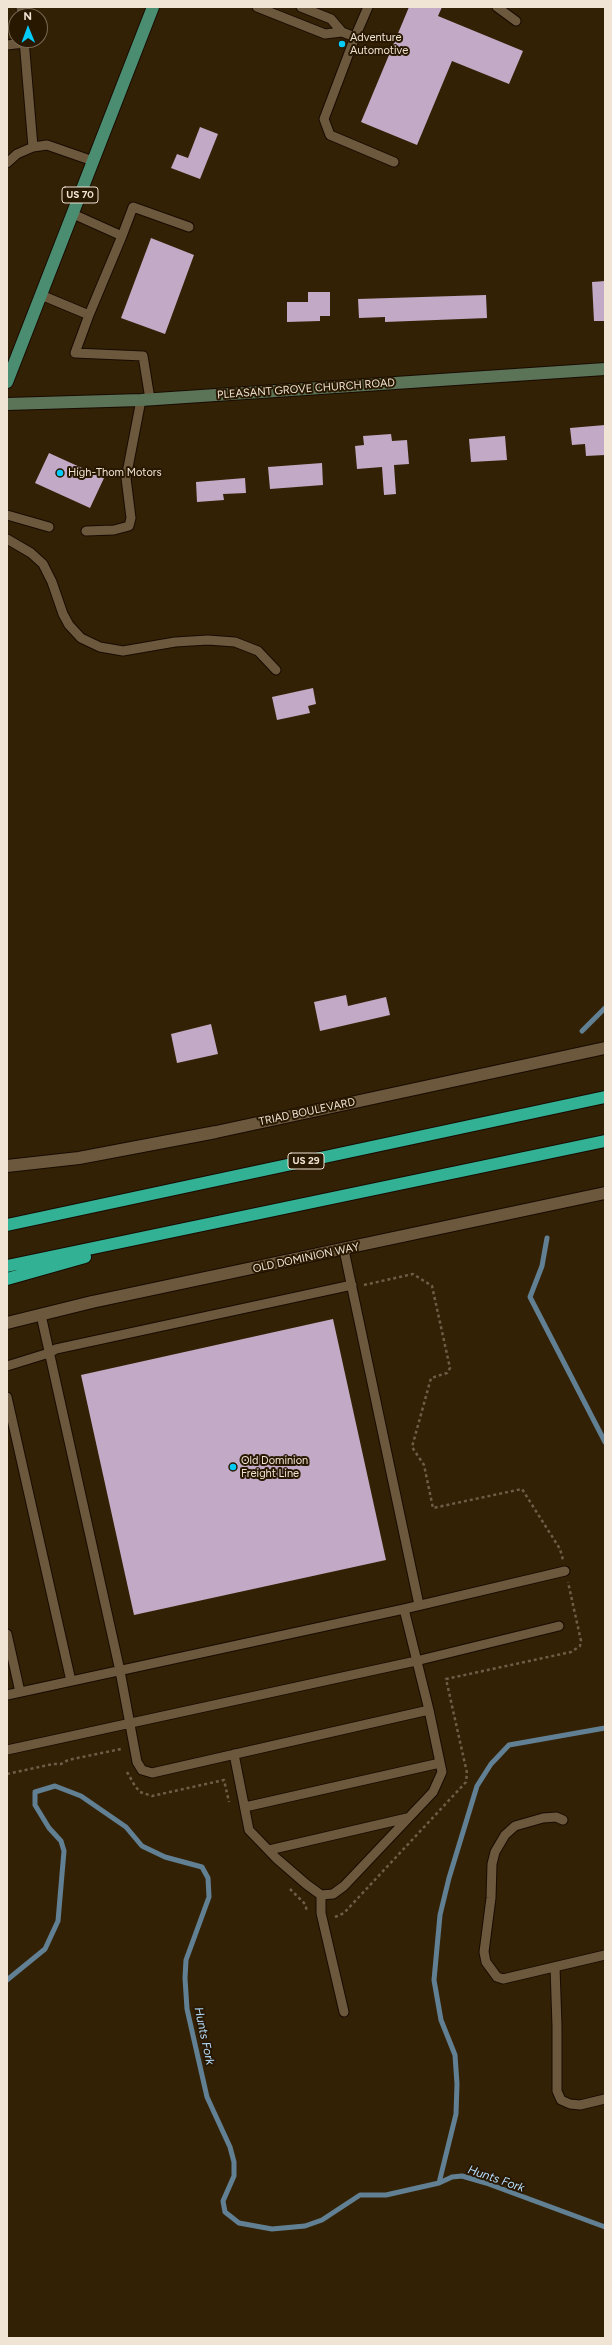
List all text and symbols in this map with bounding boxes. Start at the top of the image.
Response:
north arrow [8,8,48,48]
text: N [23,10,32,23]
place label: Adventure Automotive [350,31,408,57]
marker: Adventure Automotive [337,39,347,49]
road number: US 70 [62,187,98,203]
street label: PLEASANT GROVE CHURCH ROAD [217,376,395,402]
place label: High-Thom Motors [68,466,162,480]
marker: High-Thom Motors [55,468,65,478]
street label: TRIAD BOULEVARD [258,1095,356,1129]
road number: US 29 [288,1153,324,1169]
street label: OLD DOMINION WAY [252,1240,360,1276]
place label: Old Dominion Freight Line [241,1454,308,1480]
marker: Old Dominion Freight Line [228,1462,238,1472]
water label: Hunts Fork [191,2006,217,2066]
water label: Hunts Fork [466,2163,526,2195]

